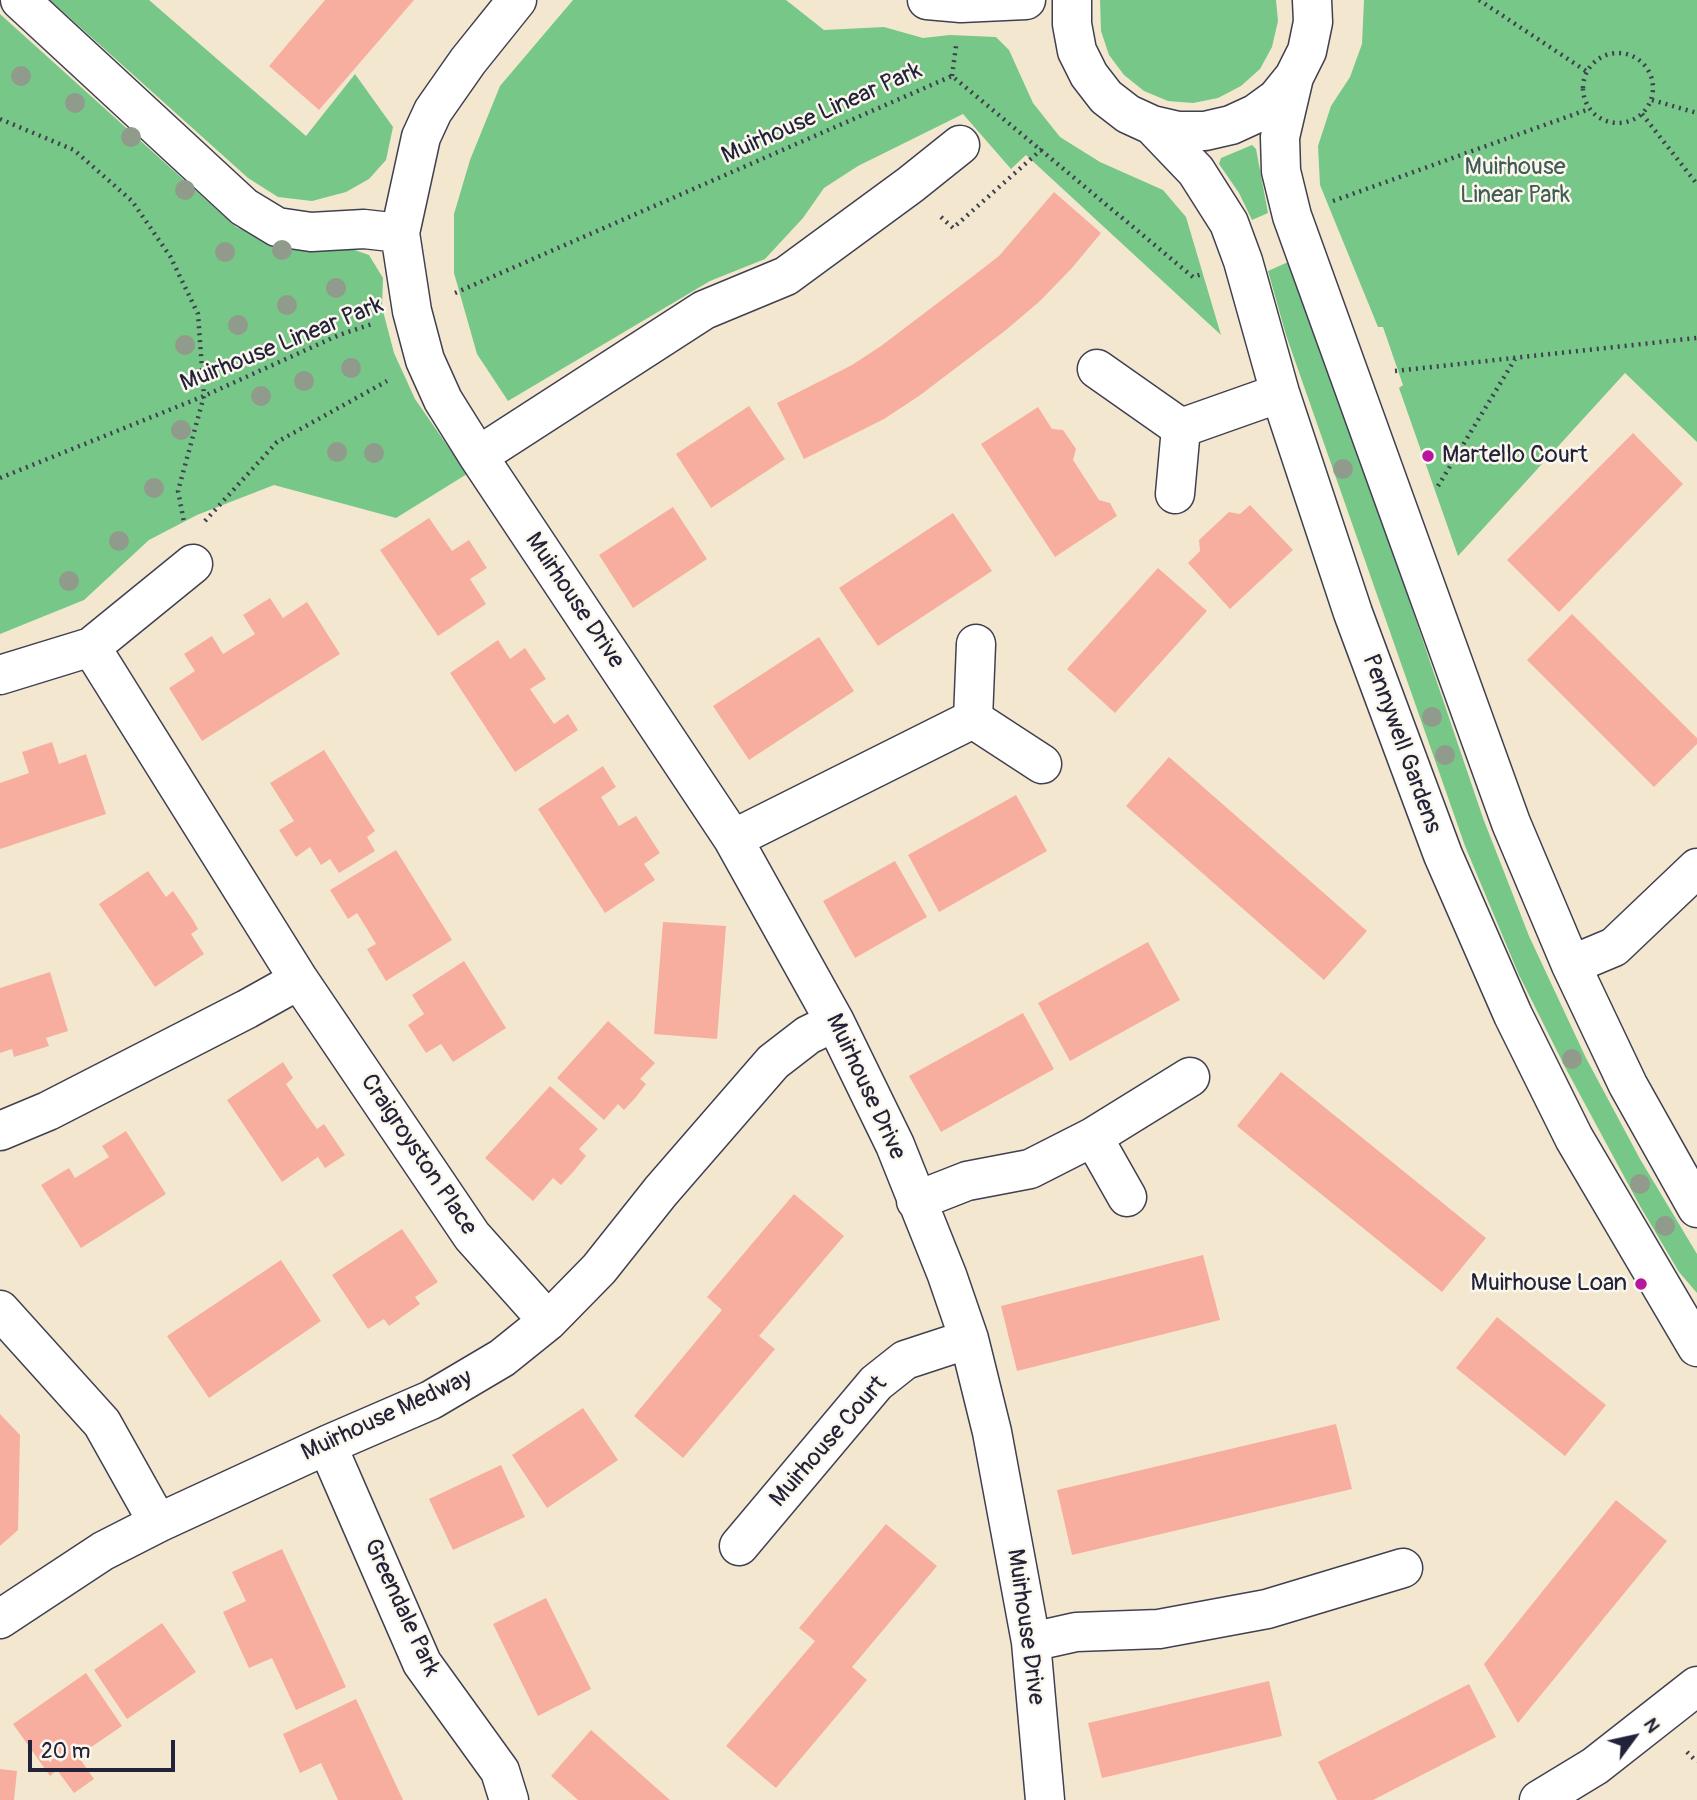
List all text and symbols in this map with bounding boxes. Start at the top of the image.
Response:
street label: Muirhouse Linear Park [717,57,927,171]
park label: Muirhouse Linear Park [1460,154,1570,210]
street label: Muirhouse Linear Park [176,291,388,399]
place label: Martello Court [1442,442,1588,470]
marker: Martello Court [1420,448,1436,464]
street label: Muirhouse Drive [518,528,630,674]
street label: Pennywell Gardens [1355,650,1447,838]
street label: Muirhouse Drive [819,1010,911,1164]
street label: Craigroyston Place [353,1069,483,1241]
place label: Muirhouse Loan [1470,1270,1627,1298]
marker: Muirhouse Loan [1633,1276,1649,1292]
street label: Muirhouse Medway [297,1364,477,1468]
street label: Muirhouse Court [764,1371,894,1513]
street label: Greendale Park [357,1535,445,1681]
street label: Muirhouse Drive [1000,1547,1050,1707]
north arrow [1599,1702,1669,1772]
text: N [1638,1714,1665,1737]
scale bar [32,1727,178,1771]
text: 20 m [41,1738,90,1765]

